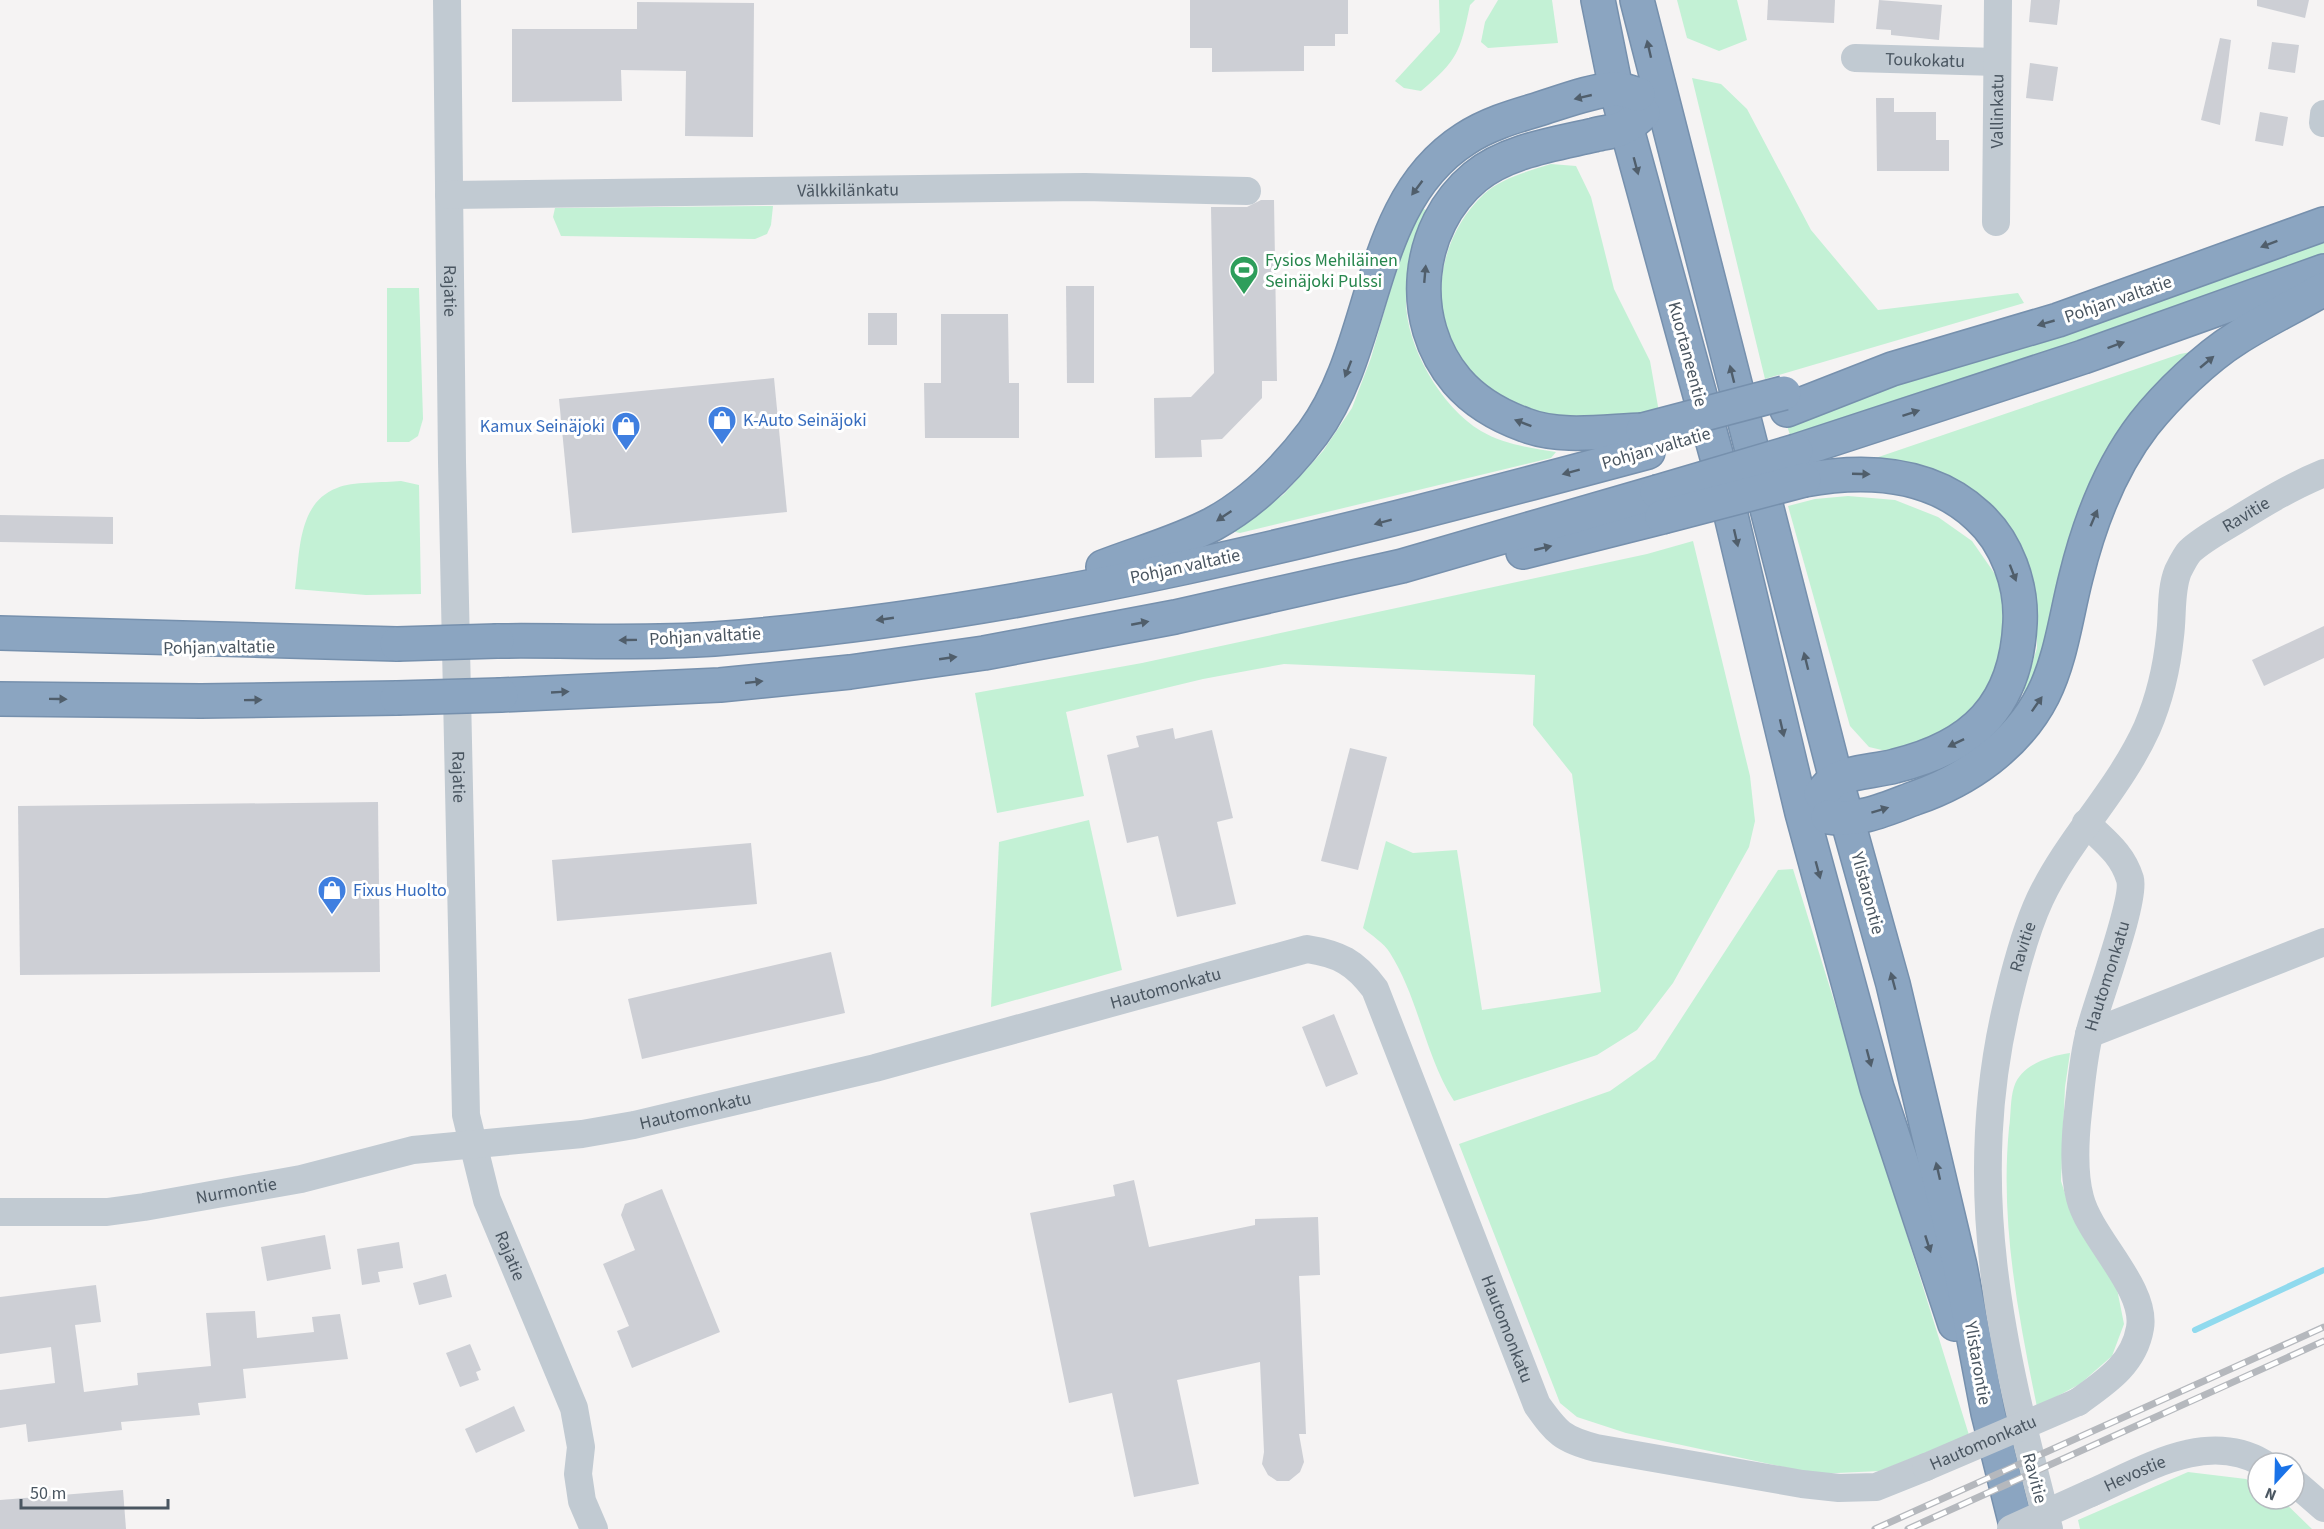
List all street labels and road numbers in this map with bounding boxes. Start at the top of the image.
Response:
street label: Toukokatu [1885,47,1965,74]
street label: Vallinkatu [1985,73,2010,149]
street label: Välkkilänkatu [797,177,899,204]
street label: Rajatie [437,265,462,317]
street label: Pohjan valtatie [2061,269,2175,330]
street label: Kuortaneentie [1662,299,1714,409]
street label: Pohjan valtatie [1599,421,1713,476]
street label: Ravitie [2218,491,2275,539]
street label: Pohjan valtatie [1128,543,1243,590]
street label: Pohjan valtatie [648,621,762,652]
street label: Pohjan valtatie [163,634,275,661]
street label: Rajatie [445,751,471,803]
street label: Ylistarontie [1844,848,1891,937]
street label: Ravitie [2004,918,2043,975]
street label: Hautomonkatu [2078,918,2136,1034]
street label: Hautomonkatu [1107,961,1224,1016]
street label: Hautomonkatu [637,1086,754,1136]
street label: Nurmontie [194,1172,279,1211]
street label: Rajatie [488,1227,531,1285]
street label: Hautomonkatu [1474,1271,1539,1387]
street label: Ylistarontie [1958,1318,1997,1407]
street label: Hautomonkatu [1926,1409,2041,1477]
street label: Hevostie [2100,1449,2170,1499]
street label: Ravitie [2016,1450,2053,1506]

